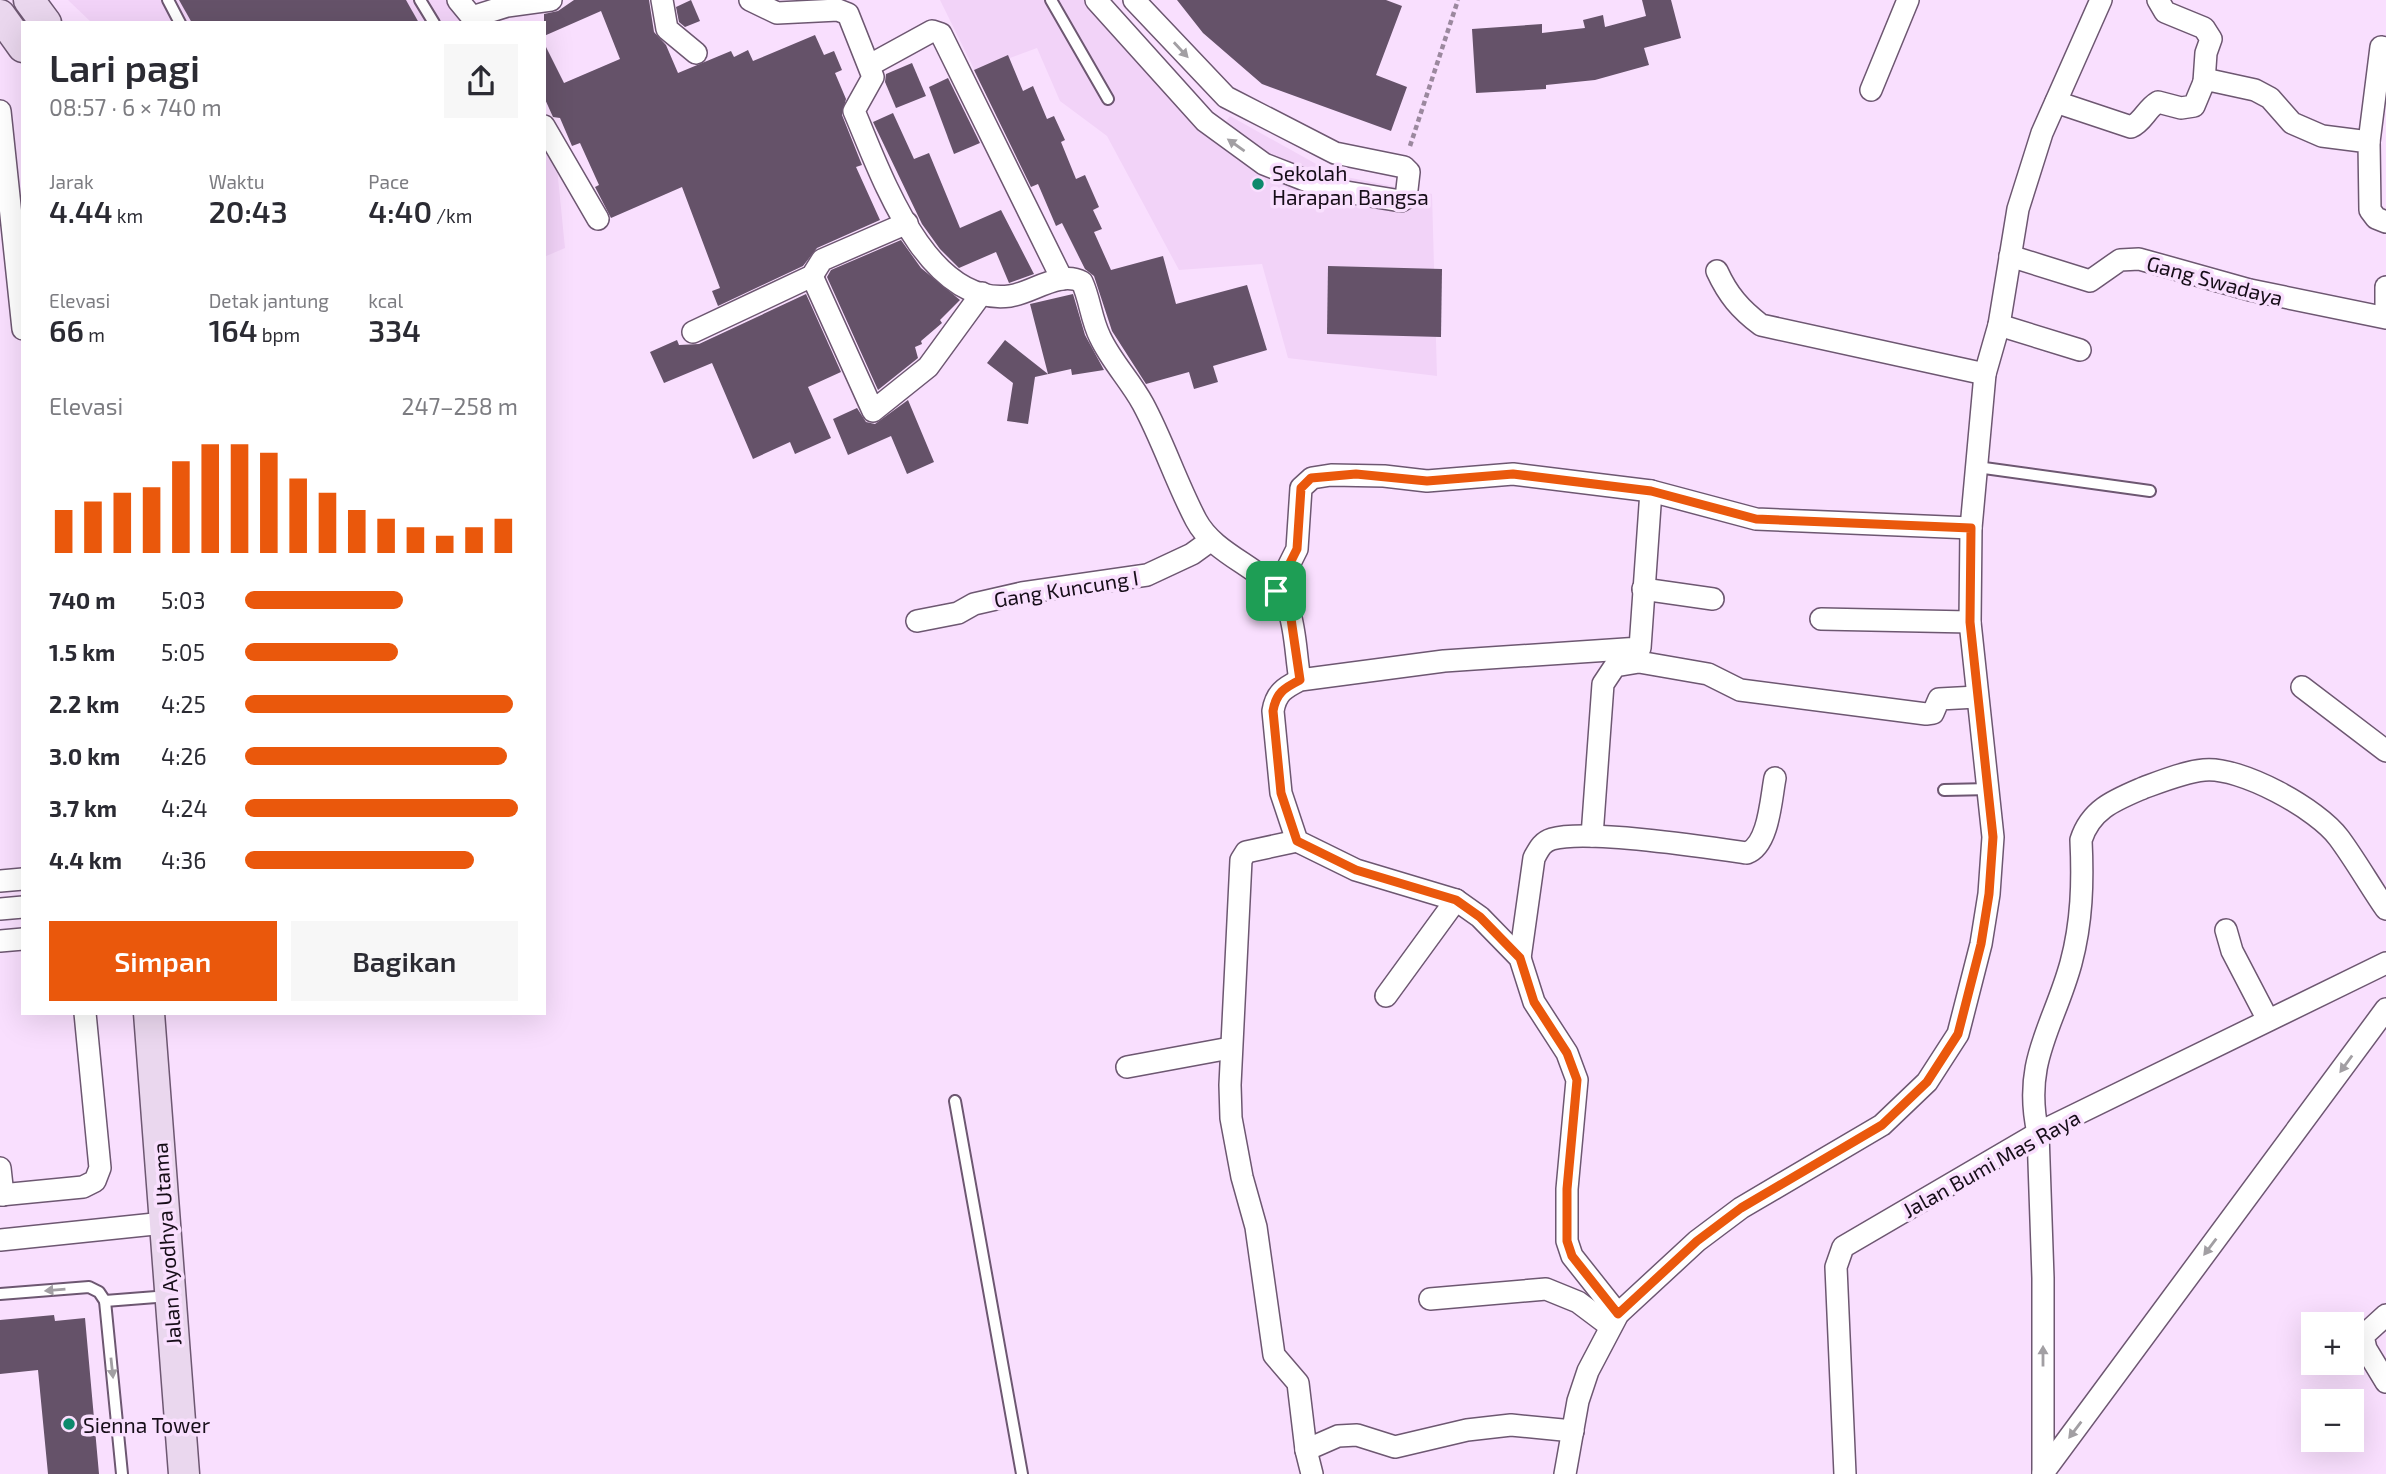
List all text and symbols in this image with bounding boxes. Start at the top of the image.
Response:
one-way arrow [1172,41,1188,58]
text: Lari pagi [49,44,200,90]
button: share [444,44,518,118]
text: 08:57 · 6 × 740 m [49,93,222,121]
one-way arrow [1227,138,1245,152]
place label: Sekolah Harapan Bangsa [1272,160,1429,209]
text: Jarak [49,170,94,193]
text: Waktu [209,170,265,193]
text: Pace [368,170,409,193]
marker: Sekolah Harapan Bangsa [1250,176,1266,192]
text: 4.44 [49,193,112,229]
text: 20:43 [209,193,288,229]
text: 4:40 [368,193,432,229]
text: km [112,204,143,227]
text: /km [432,204,472,227]
street label: Gang Swadaya [2144,250,2286,310]
text: Elevasi [49,289,110,312]
text: Detak jantung [209,289,329,312]
text: kcal [368,289,403,312]
text: 66 [49,312,84,348]
text: 164 [209,312,258,348]
text: 334 [368,312,421,348]
text: m [84,323,105,346]
text: bpm [258,323,300,346]
text: Elevasi [49,392,123,420]
text: 247–258 m [402,392,518,420]
pin [1246,561,1306,621]
street label: Gang Kuncung I [992,564,1140,612]
icon: arrive [1257,572,1295,610]
text: 740 m [49,586,116,614]
text: 5:03 [161,586,205,614]
text: 1.5 km [49,638,115,666]
text: 5:05 [161,638,205,666]
text: 2.2 km [49,690,119,718]
text: 4:25 [161,690,206,718]
text: 3.0 km [49,742,120,770]
text: 4:26 [161,742,207,770]
text: 3.7 km [49,794,117,822]
text: 4:24 [161,794,208,822]
text: 4.4 km [49,846,122,874]
text: 4:36 [161,846,207,874]
button: Simpan [49,921,277,1001]
button: Bagikan [291,921,518,1001]
one-way arrow [2339,1055,2353,1073]
street label: Jalan Bumi Mas Raya [1898,1104,2084,1222]
street label: Jalan Ayodhya Utama [146,1142,186,1346]
one-way arrow [2203,1238,2217,1256]
one-way arrow [44,1285,66,1296]
map controls [2301,1312,2364,1452]
button: + [2301,1312,2364,1375]
one-way arrow [2037,1344,2049,1366]
one-way arrow [106,1358,117,1380]
button: − [2301,1389,2364,1452]
place label: Sienna Tower [83,1412,211,1437]
marker: Sienna Tower [61,1416,77,1432]
one-way arrow [2068,1420,2082,1439]

